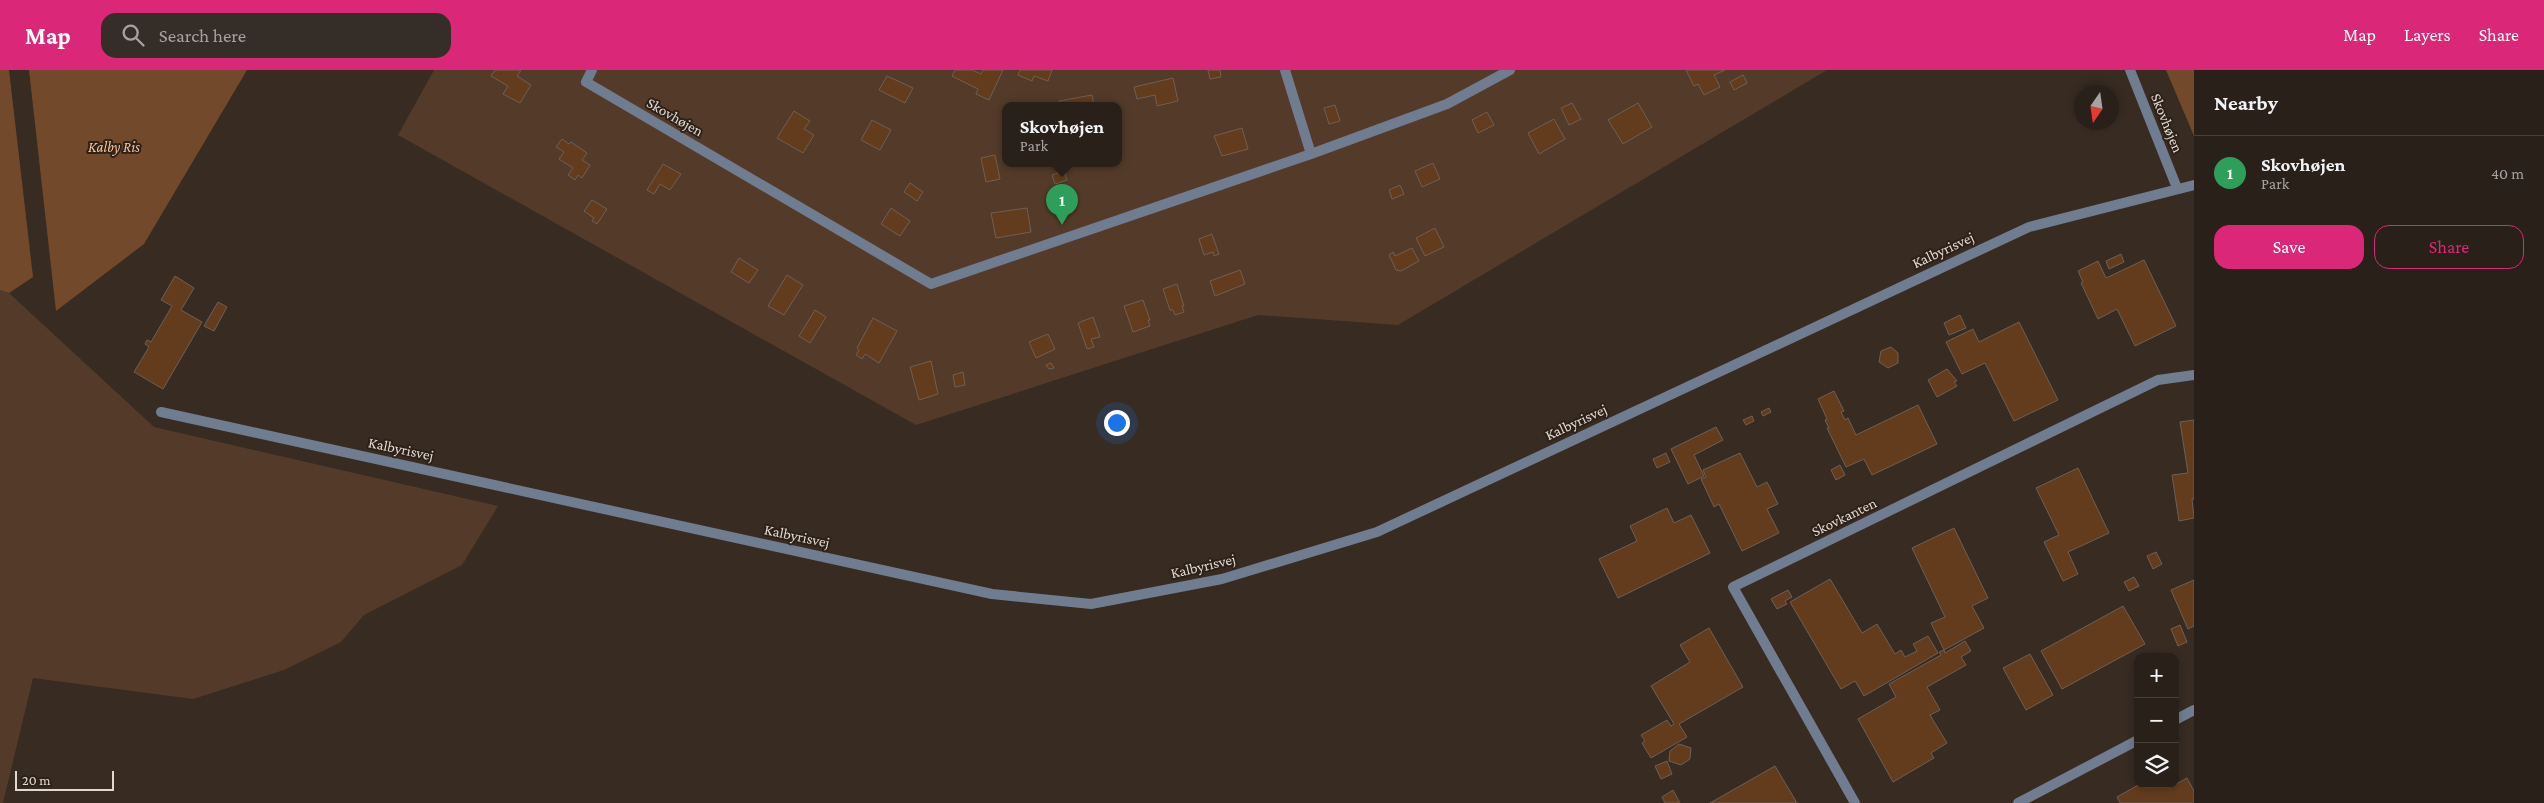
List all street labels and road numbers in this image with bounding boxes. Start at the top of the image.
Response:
street label: Skovhøjen [2147,91,2186,155]
street label: Skovhøjen [644,95,706,140]
street label: Kalbyrisvej [1910,229,1977,272]
street label: Kalbyrisvej [1543,401,1610,444]
street label: Kalbyrisvej [367,434,435,465]
street label: Skovkanten [1809,494,1879,540]
street label: Kalbyrisvej [763,521,831,552]
street label: Kalbyrisvej [1169,551,1237,582]

